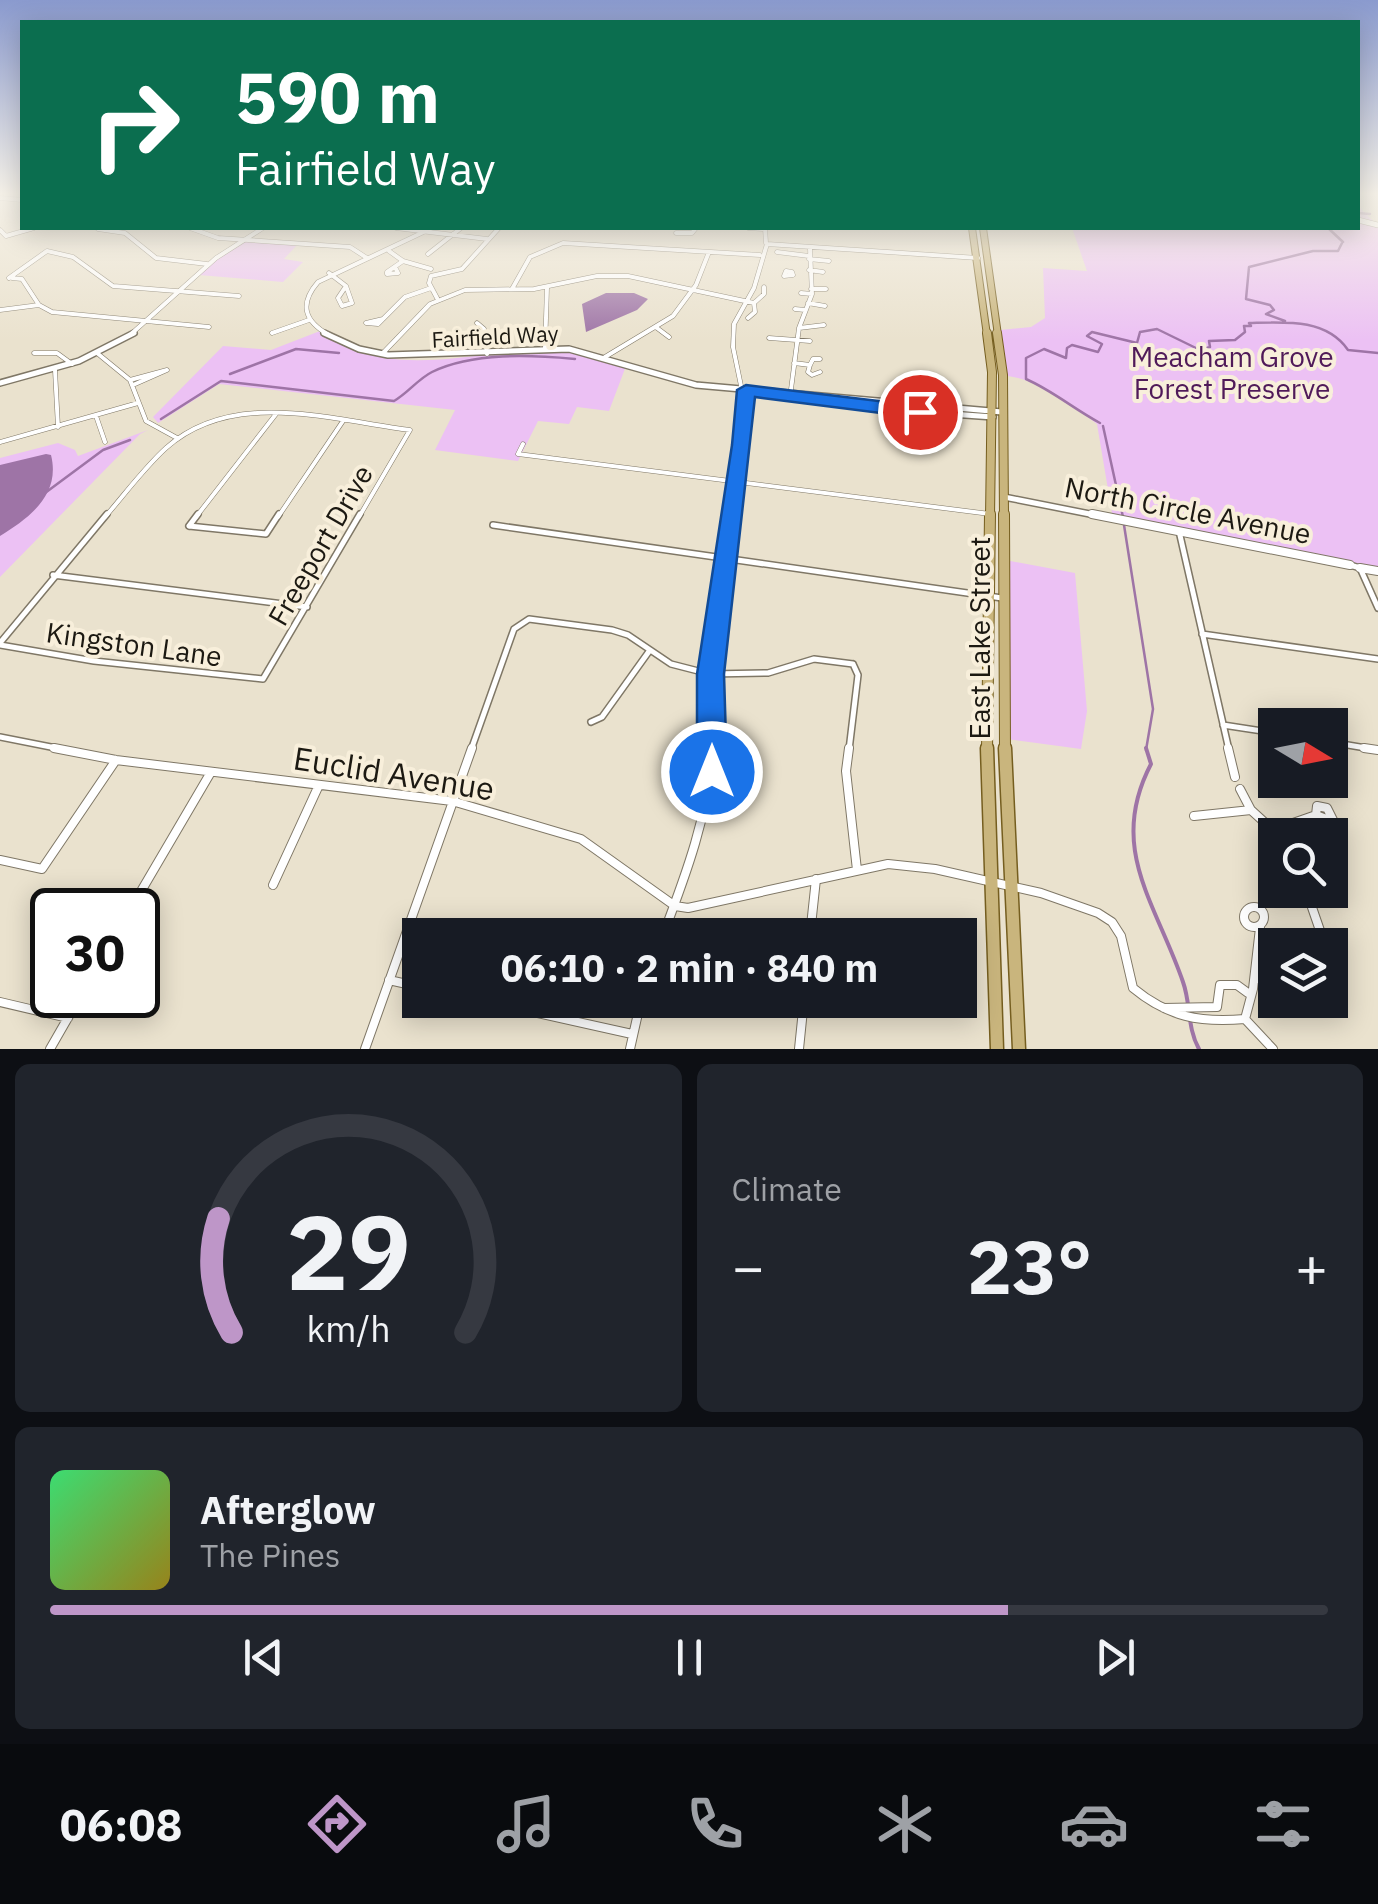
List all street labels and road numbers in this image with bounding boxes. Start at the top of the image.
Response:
street label: Fairfield Way [431,318,559,354]
street label: Freeport Drive [259,458,381,632]
street label: North Circle Avenue [1062,468,1314,552]
street label: East Lake Street [961,536,998,740]
street label: Kingston Lane [44,613,224,675]
street label: Euclid Avenue [291,736,497,810]

